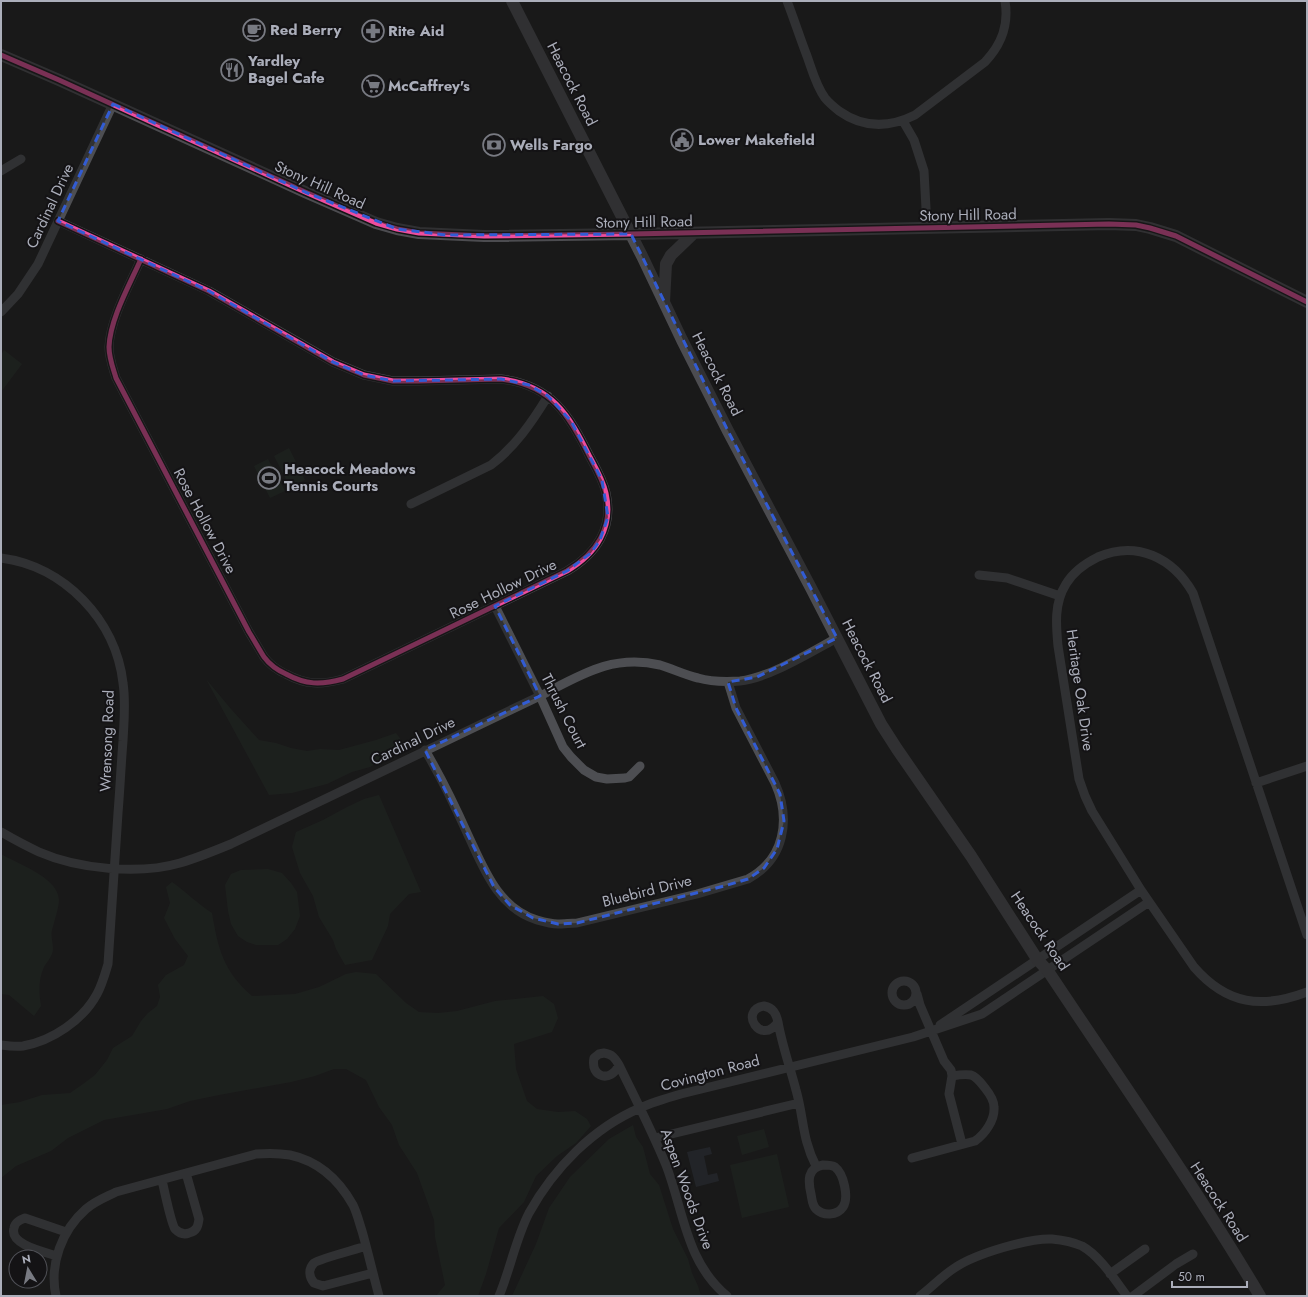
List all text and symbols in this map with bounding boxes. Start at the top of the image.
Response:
cafe icon: Red Berry [241,17,267,43]
pharmacy icon: Rite Aid [360,18,386,44]
place label: Red Berry [270,19,341,41]
place label: Rite Aid [388,20,444,42]
street label: Heacock Road [541,38,603,130]
place label: Yardley Bagel Cafe [247,50,325,89]
restaurant icon: Yardley Bagel Cafe [219,57,245,83]
supermarket icon: McCaffrey's [360,73,386,99]
place label: McCaffrey's [388,75,470,97]
public building icon: Lower Makefield [669,127,695,153]
place label: Lower Makefield [698,129,815,151]
bank icon: Wells Fargo [481,132,507,158]
place label: Wells Fargo [510,134,593,156]
street label: Stony Hill Road [271,155,369,215]
street label: Cardinal Drive [21,160,79,252]
street label: Stony Hill Road [919,203,1017,227]
street label: Stony Hill Road [595,210,693,234]
street label: Heacock Road [686,328,748,420]
place label: Heacock Meadows Tennis Courts [284,458,416,497]
street label: Rose Hollow Drive [168,464,242,578]
sports icon: Heacock Meadows Tennis Courts [256,465,282,491]
street label: Rose Hollow Drive [446,553,561,624]
street label: Heacock Road [836,615,898,707]
street label: Heritage Oak Drive [1061,628,1099,752]
street label: Thrush Court [536,670,592,753]
street label: Wrensong Road [94,690,120,792]
street label: Cardinal Drive [367,711,459,771]
street label: Bluebird Drive [600,869,694,913]
street label: Heacock Road [1005,887,1075,975]
street label: Covington Road [658,1049,762,1097]
street label: Aspen Woods Drive [655,1126,719,1253]
street label: Heacock Road [1185,1158,1253,1246]
north arrow [8,1249,48,1289]
text: N [21,1251,32,1268]
scale bar [1172,1263,1247,1289]
text: 50 m [1178,1268,1205,1286]

